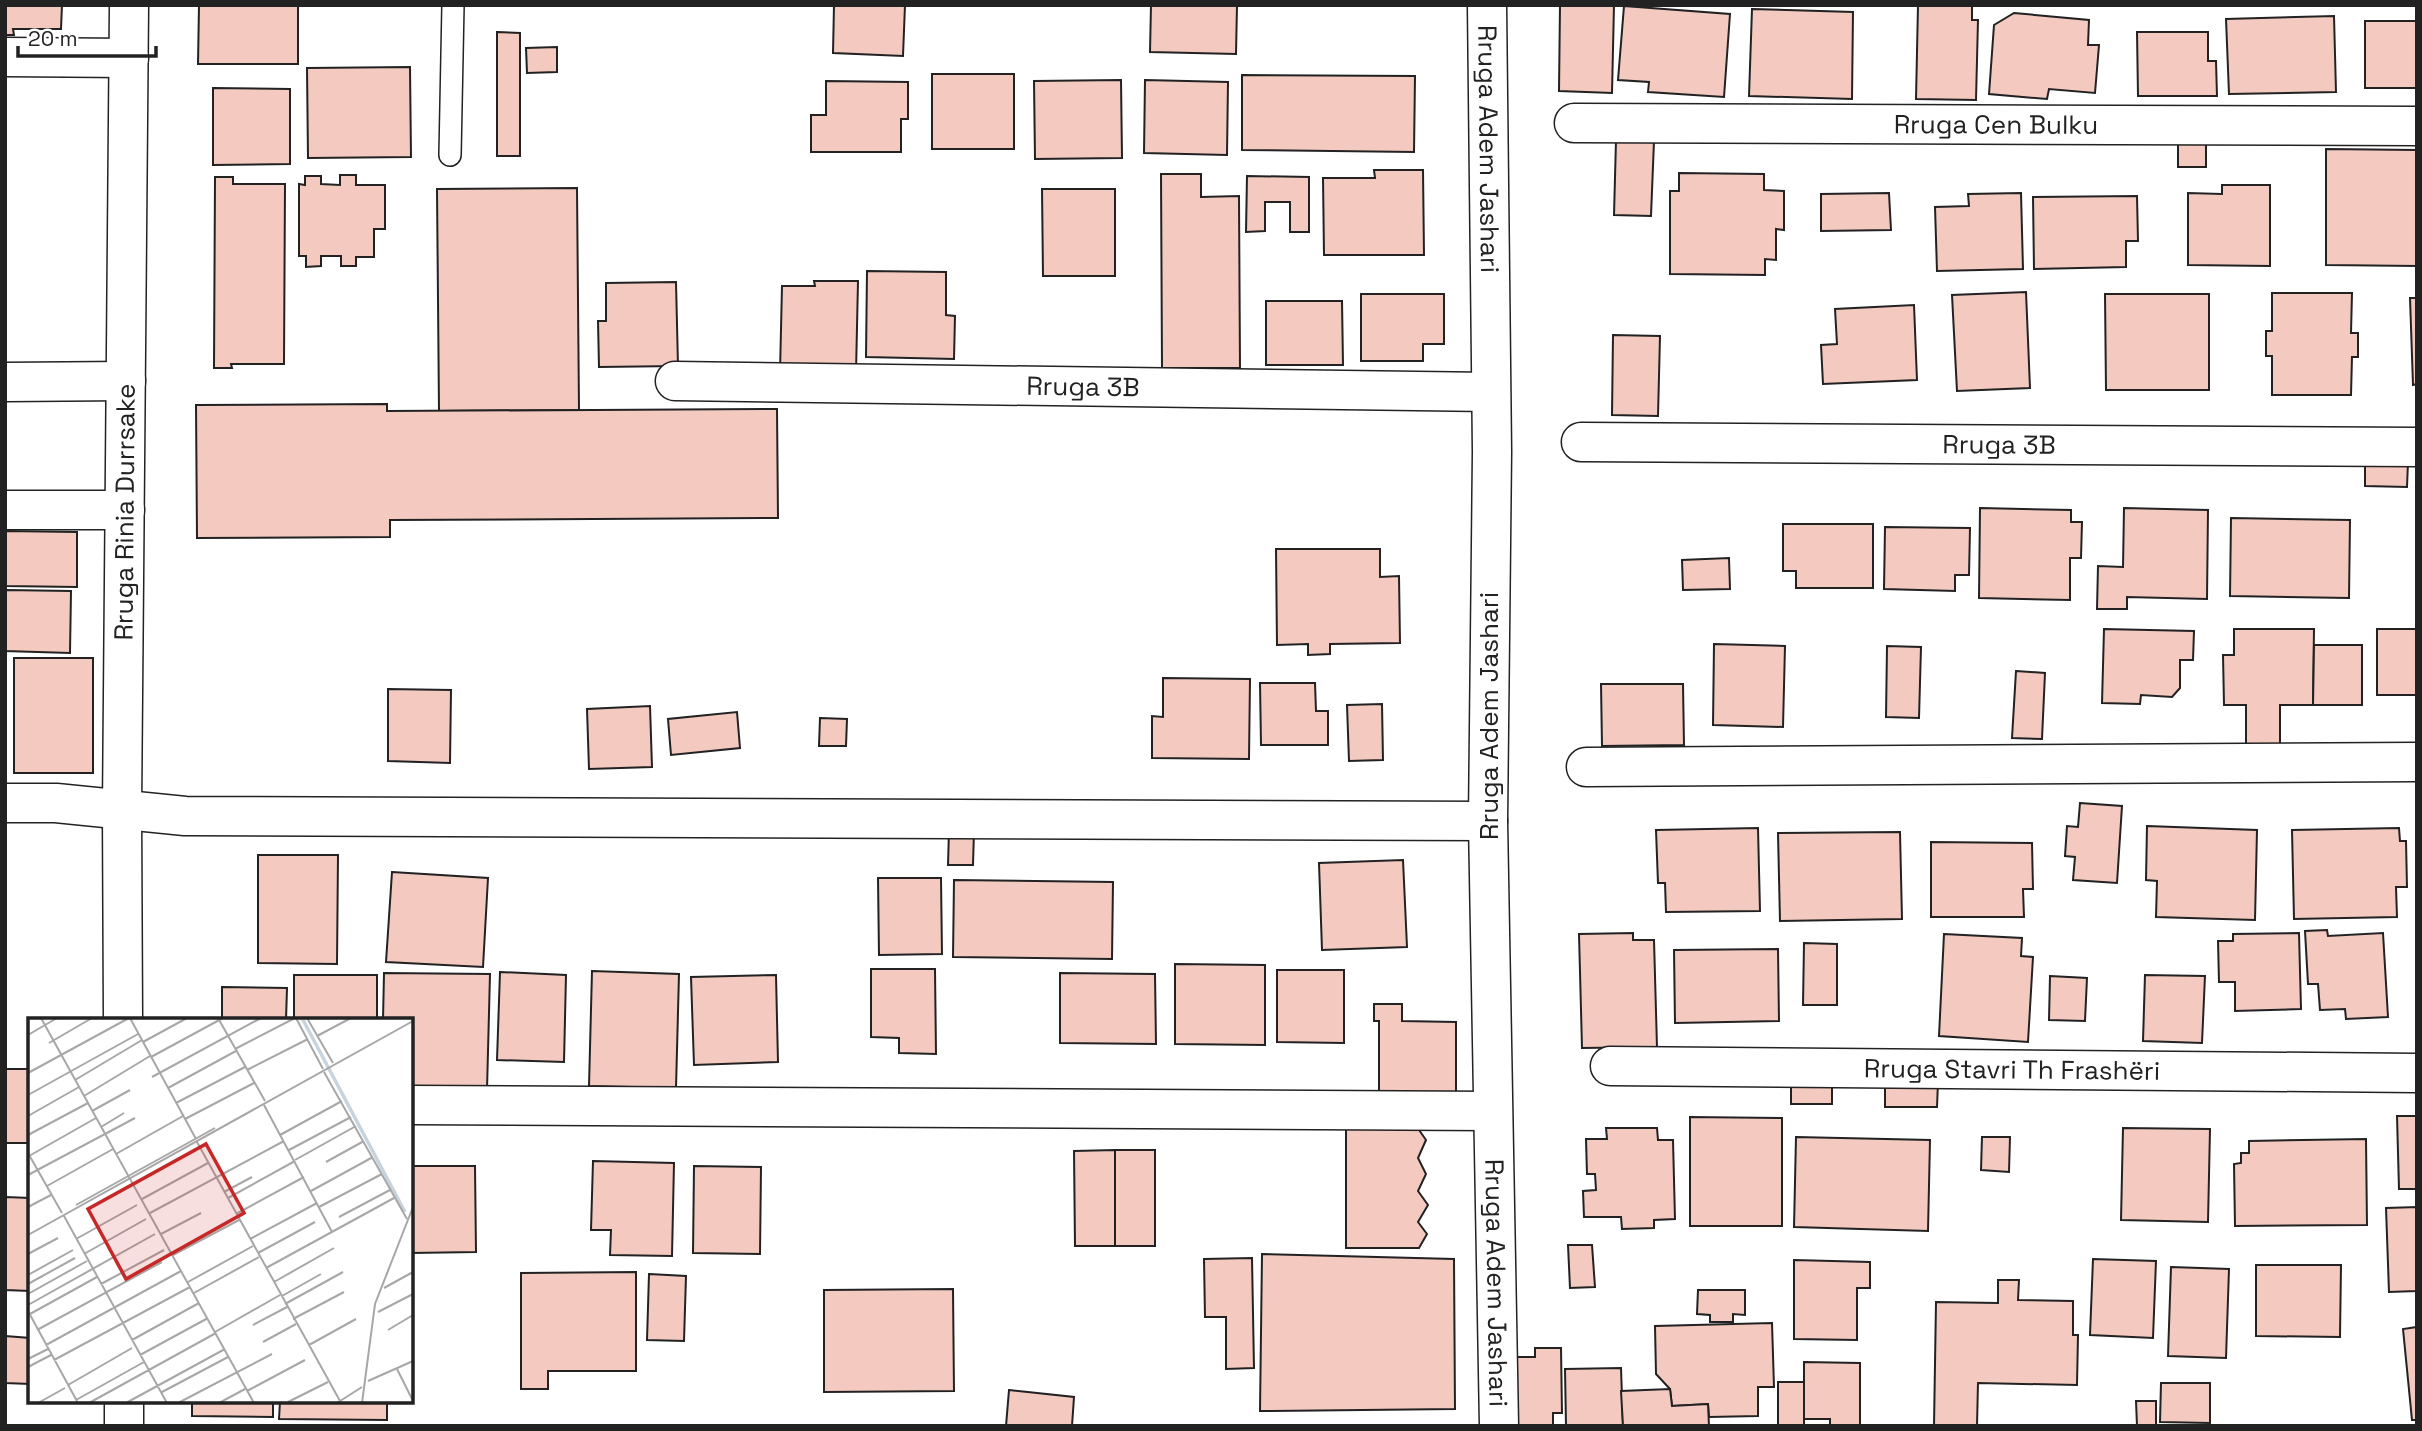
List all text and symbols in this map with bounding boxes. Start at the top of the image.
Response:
scale bar [18,14,156,58]
text: 20 m [28,25,78,52]
street label: Rruga Adem Jashari [1470,25,1507,273]
street label: Rruga Cen Bulku [1894,107,2098,142]
street label: Rruga 3B [1026,369,1140,404]
street label: Rruga Rinia Durrsake [106,383,143,641]
street label: Rruga 3B [1942,427,2056,462]
street label: Rruga Adem Jashari [1472,592,1506,840]
inset map [28,1018,413,1403]
street label: Rruga Stavri Th Frashëri [1864,1051,2160,1088]
street label: Rruga Adem Jashari [1477,1158,1516,1407]

